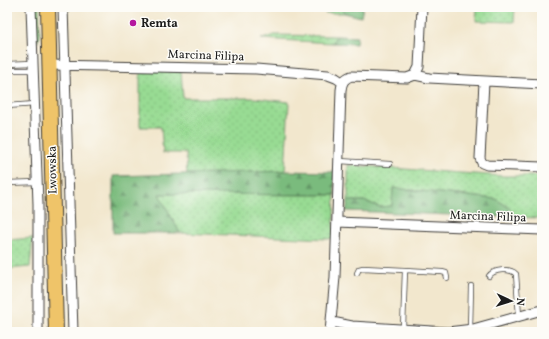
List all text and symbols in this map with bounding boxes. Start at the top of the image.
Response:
place label: Remta [141,16,178,32]
marker: Remta [128,18,138,28]
street label: Marcina Filipa [167,47,245,65]
street label: Lwowska [45,146,61,194]
street label: Marcina Filipa [449,208,527,226]
north arrow [491,281,531,321]
text: N [512,297,527,306]

